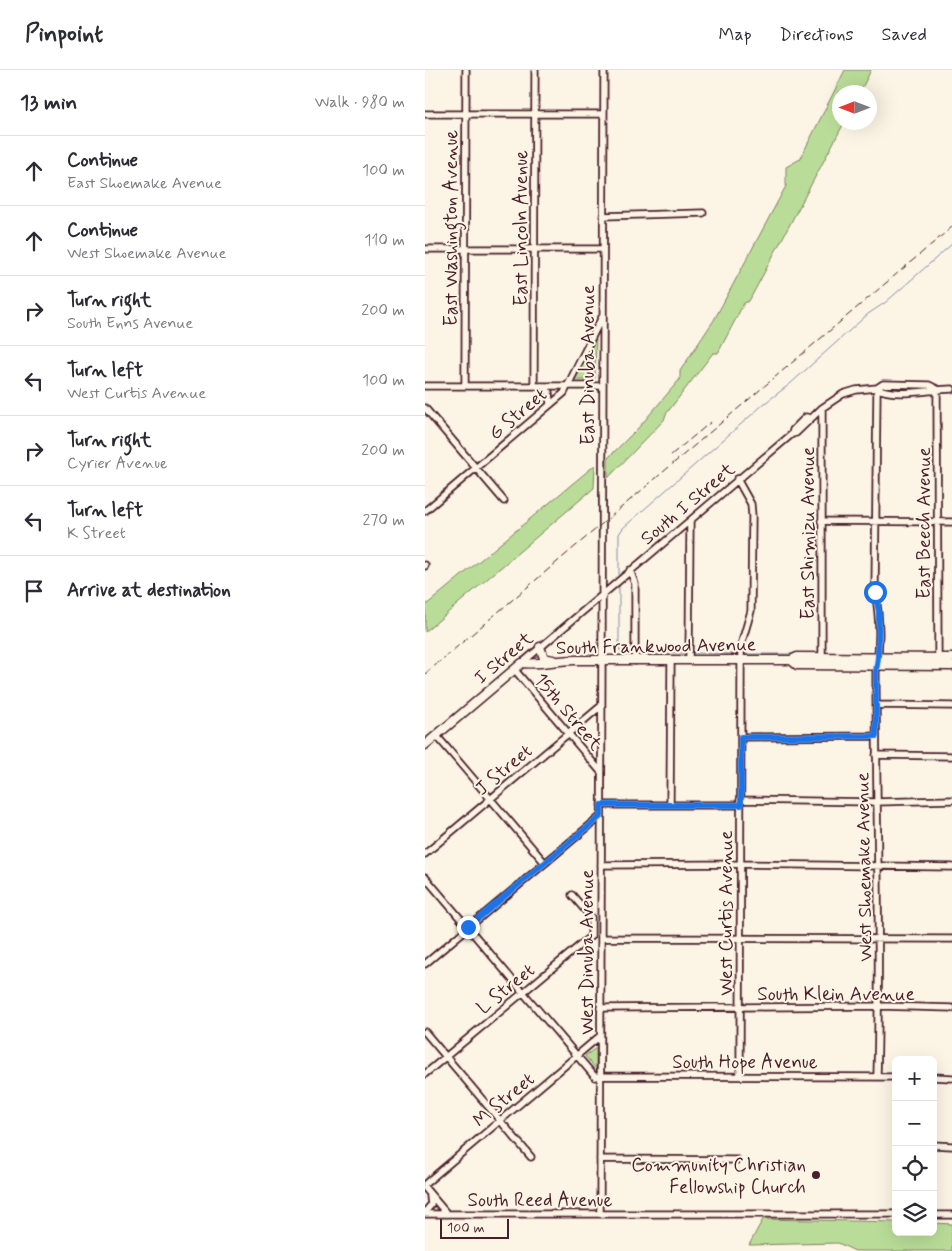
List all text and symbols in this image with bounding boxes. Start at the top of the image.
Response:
text: Pinpoint [25,19,103,50]
text: Map [719,23,752,47]
text: Directions [780,23,854,47]
text: Saved [882,23,927,47]
north arrow [832,85,877,130]
text: 13 min [20,89,77,117]
text: Walk · 980 m [315,92,405,113]
street label: East Washington Avenue [439,130,467,326]
text: Continue [67,148,138,173]
street label: East Lincoln Avenue [509,150,534,306]
icon: ahead [20,157,48,185]
text: 100 m [362,160,405,181]
text: East Shoemake Avenue [67,173,222,194]
text: Continue [67,218,138,243]
icon: ahead [20,227,48,255]
text: 110 m [364,230,405,251]
text: West Shoemake Avenue [67,243,226,264]
street label: East Dinuba Avenue [576,285,601,445]
text: Turn right [67,288,151,313]
icon: right [20,297,48,325]
text: 200 m [361,300,405,321]
text: South Enns Avenue [67,313,193,334]
text: Turn left [67,358,143,383]
icon: left [20,367,48,395]
text: 100 m [362,370,405,391]
street label: G Street [484,382,552,446]
text: West Curtis Avenue [67,383,206,404]
text: Turn right [67,428,151,453]
icon: right [20,437,48,465]
text: 200 m [361,440,405,461]
street label: East Shimizu Avenue [796,447,821,619]
street label: East Beech Avenue [912,447,937,599]
text: Cyrier Avenue [67,453,168,474]
street label: South I Street [636,457,740,551]
text: Turn left [67,498,143,523]
icon: left [20,507,48,535]
text: 270 m [362,510,405,531]
text: K Street [67,523,126,544]
icon: arrive [20,577,48,605]
text: Arrive at destination [67,578,231,603]
route start [864,581,887,604]
street label: I Street [469,626,539,690]
street label: South Frankwood Avenue [556,632,756,661]
street label: 15th Street [528,668,608,756]
street label: J Street [470,739,538,801]
street label: West Shoemake Avenue [850,772,879,962]
street label: West Curtis Avenue [714,830,739,996]
street label: West Dinuba Avenue [575,869,600,1035]
route end [457,916,480,939]
street label: L Street [472,958,540,1020]
street label: South Klein Avenue [757,982,915,1007]
street label: South Hope Avenue [672,1050,818,1075]
map controls [892,1056,937,1236]
button: + [892,1056,937,1101]
street label: M Street [468,1067,540,1133]
button: − [892,1101,937,1146]
button: locate [892,1146,937,1191]
place label: Community Christian Fellowship Church [631,1153,806,1200]
marker: Community Christian Fellowship Church [810,1169,822,1181]
street label: South Reed Avenue [468,1188,612,1213]
button: layers [892,1191,937,1236]
scale bar [440,1216,509,1239]
text: 100 m [447,1219,485,1237]

